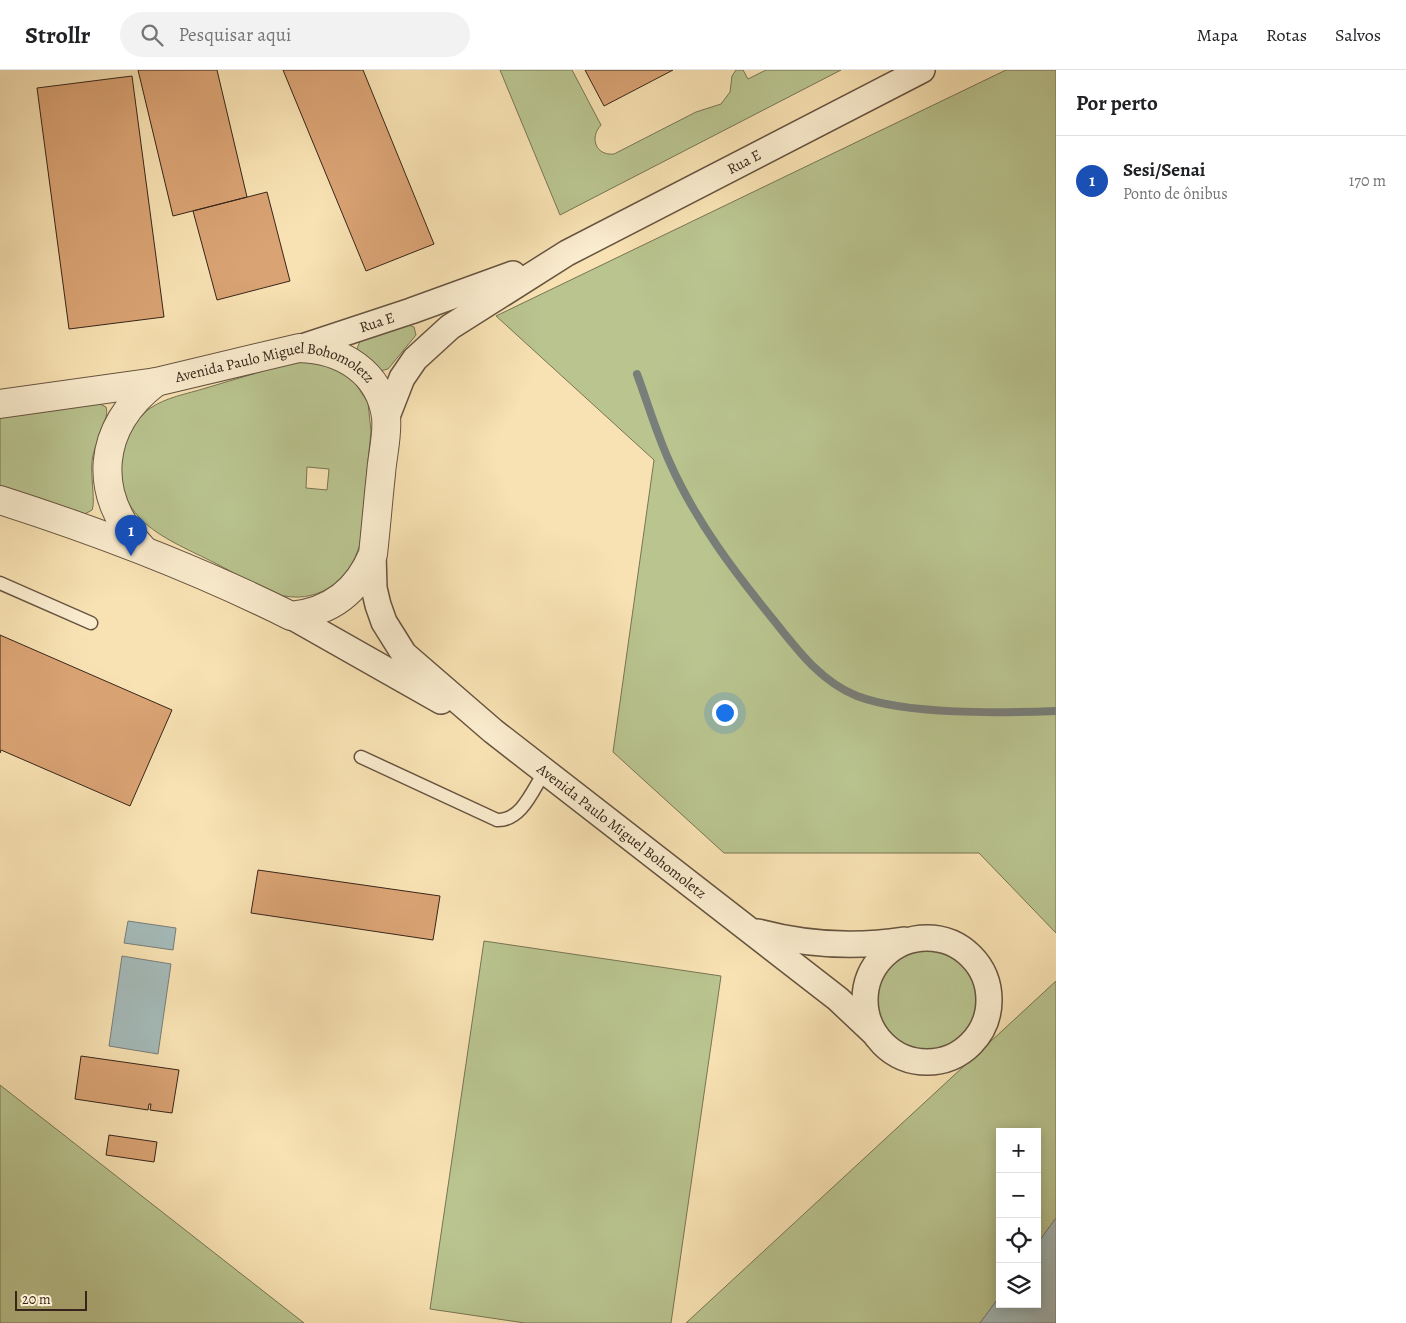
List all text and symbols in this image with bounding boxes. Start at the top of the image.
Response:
search box [120,12,470,57]
text: Strollr [25,19,90,51]
icon: search [138,21,166,49]
text: Pesquisar aqui [178,22,291,48]
text: Mapa [1197,23,1238,47]
text: Rotas [1266,23,1307,47]
text: Salvos [1335,23,1381,47]
text: Por perto [1076,89,1158,117]
street label: Rua E [724,145,764,179]
text: Sesi/Senai [1123,157,1205,183]
text: 1 [1089,170,1095,192]
text: 170 m [1349,170,1386,192]
text: Ponto de ônibus [1123,183,1228,205]
street label: Rua E [357,307,397,337]
text: Avenida Paulo Miguel Bohomoletz [172,338,379,387]
street label: Avenida Paulo Miguel Bohomoletz [167,370,377,396]
pin: 1 [115,515,147,556]
your location [712,700,738,726]
street label: Avenida Paulo Miguel Bohomoletz [532,758,711,903]
map controls [996,1128,1041,1308]
button: + [996,1128,1041,1173]
button: − [996,1173,1041,1218]
button: locate [996,1218,1041,1263]
button: layers [996,1263,1041,1308]
scale bar [15,1288,88,1311]
text: 20 m [22,1290,51,1309]

